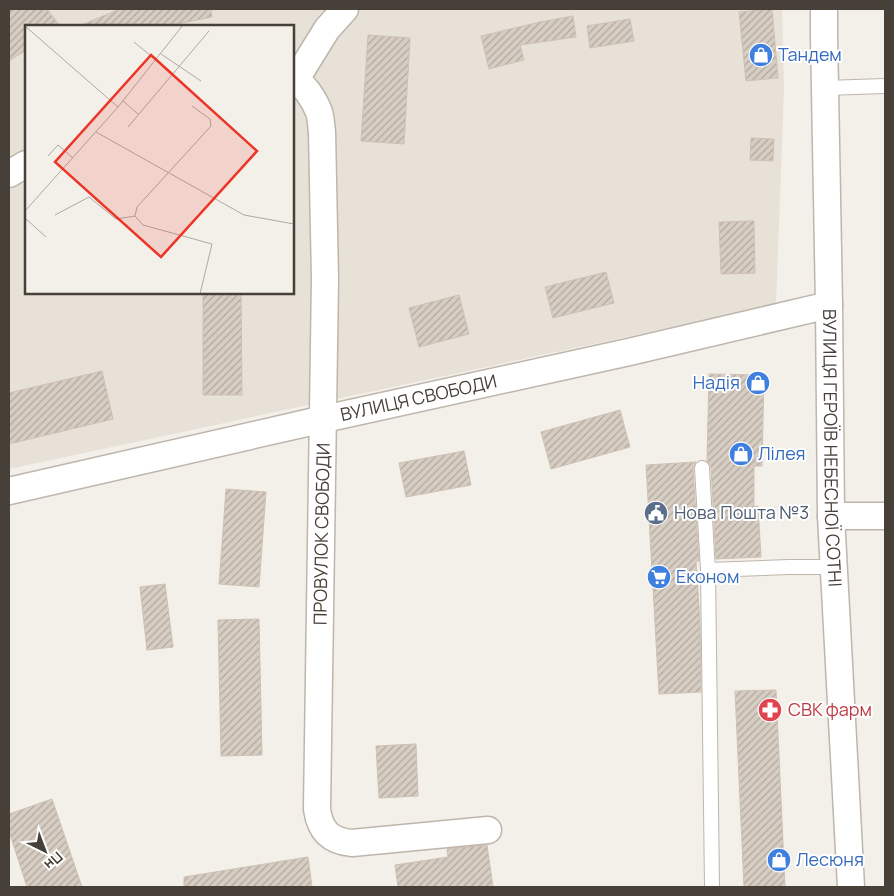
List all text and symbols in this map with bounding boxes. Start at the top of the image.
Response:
inset map [25,25,294,294]
shop icon: Тандем [748,42,774,68]
place label: Тандем [778,42,842,66]
street label: ВУЛИЦЯ ГЕРОЇВ НЕБЕСНОЇ СОТНІ [818,309,848,587]
street label: ВУЛИЦЯ СВОБОДИ [338,368,499,426]
place label: Надія [693,370,740,394]
shop icon: Надія [745,370,771,396]
shop icon: Лілея [728,441,754,467]
place label: Лілея [758,441,805,465]
street label: ПРОВУЛОК СВОБОДИ [307,443,335,625]
public building icon: Нова Пошта №3 [643,500,669,526]
place label: Нова Пошта №3 [674,500,809,524]
supermarket icon: Економ [646,564,672,590]
place label: Економ [676,564,739,588]
pharmacy icon: СВК фарм [757,697,783,723]
place label: СВК фарм [788,697,872,721]
north arrow [20,826,70,876]
shop icon: Лесюня [766,847,792,873]
place label: Лесюня [796,847,864,871]
text: Пн [41,848,67,874]

